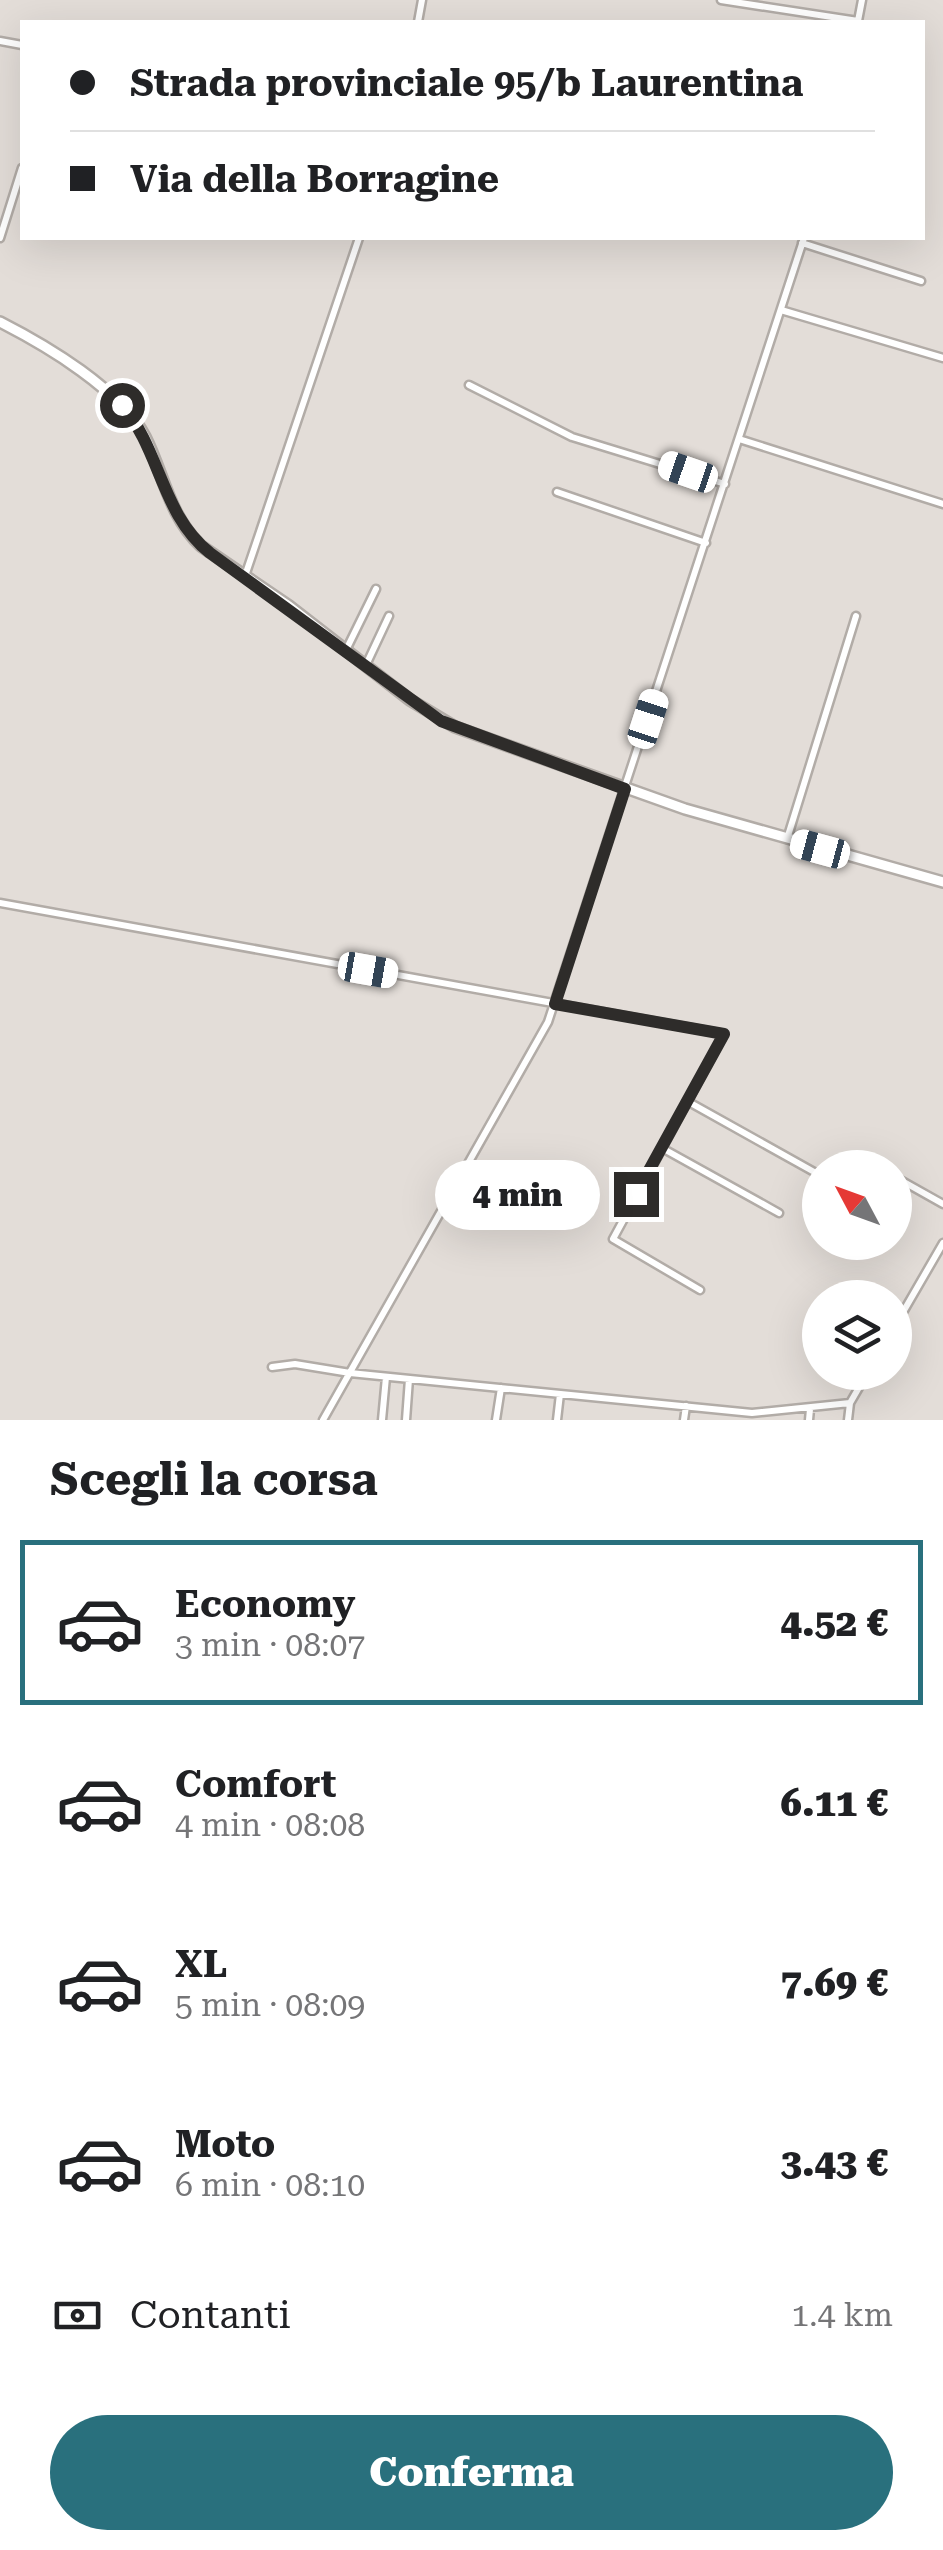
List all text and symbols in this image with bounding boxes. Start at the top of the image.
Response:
text: Strada provinciale 95/b Laurentina [130,61,803,105]
text: Via della Borragine [130,157,499,201]
route start [100,383,145,428]
car [655,448,721,496]
car [624,686,672,752]
car [787,827,853,871]
car [336,950,400,990]
north arrow [802,1150,912,1260]
map controls [802,1150,912,1390]
callout: 4 min [436,1159,601,1229]
route end [614,1172,659,1217]
text: 4 min [473,1176,562,1214]
button: layers [802,1280,912,1390]
text: Scegli la corsa [50,1453,378,1506]
icon: car [55,1578,145,1668]
text: Economy [175,1582,355,1626]
text: 4.52 € [781,1601,888,1645]
text: 3 min · 08:07 [175,1626,365,1664]
icon: car [55,1758,145,1848]
text: Comfort [175,1762,336,1806]
text: 6.11 € [781,1781,888,1825]
text: 4 min · 08:08 [175,1806,365,1844]
icon: car [55,1938,145,2028]
text: XL [175,1942,227,1986]
text: 7.69 € [781,1961,888,2005]
text: 5 min · 08:09 [175,1986,365,2024]
icon: car [55,2118,145,2208]
text: Moto [175,2122,275,2166]
text: 3.43 € [781,2141,888,2185]
text: 6 min · 08:10 [175,2166,365,2204]
icon: cash [50,2288,105,2343]
text: Contanti [130,2293,291,2337]
text: 1.4 km [791,2296,893,2334]
button: Conferma [50,2415,893,2530]

